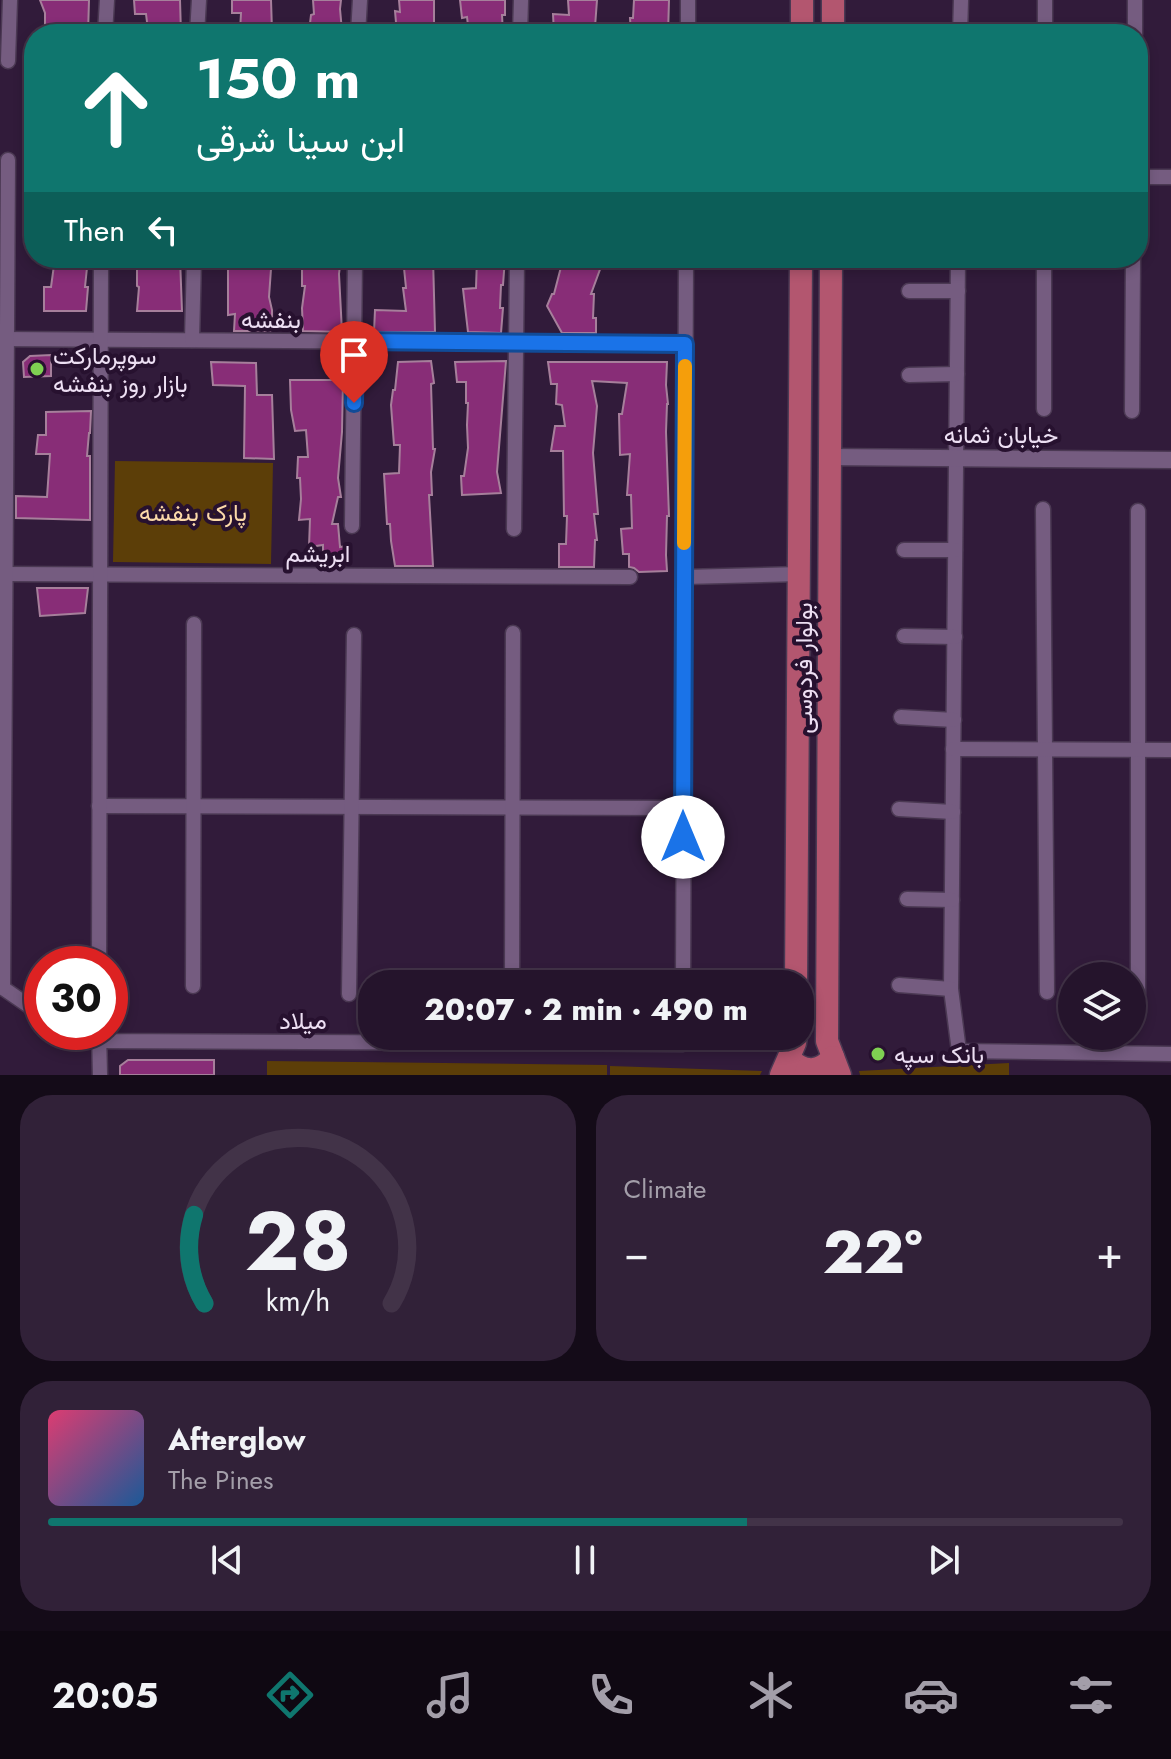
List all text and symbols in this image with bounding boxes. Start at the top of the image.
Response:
text: 150 m [196,38,360,119]
icon: ahead [64,56,168,160]
text: ابن سینا شرقی [196,113,405,165]
icon: left [141,208,185,252]
text: Then [64,209,125,252]
street label: بنفشه [241,302,301,337]
pin [320,321,388,403]
icon: arrive [332,333,376,377]
place label: سوپرمارکت بازار روز بنفشه [53,338,188,401]
marker: سوپرمارکت بازار روز بنفشه [28,360,46,378]
street label: خیابان ثمانه [944,417,1058,452]
park label: پارک بنفشه [139,495,247,530]
street label: ابریشم [286,536,350,571]
street label: بولوار فردوسی [786,602,821,734]
position arrow [641,795,725,879]
speed limit sign: 30 [24,946,128,1050]
map controls [1058,962,1146,1050]
button: layers [1058,962,1146,1050]
text: 20:07 · 2 min · 490 m [424,988,748,1031]
street label: میلاد [279,1003,327,1038]
place label: بانک سپه [894,1037,984,1072]
marker: بانک سپه [869,1045,887,1063]
text: Climate [624,1170,706,1208]
text: 28 [244,1181,351,1301]
text: 22° [823,1209,923,1296]
text: − [624,1221,649,1285]
text: + [1096,1221,1123,1285]
text: km/h [265,1280,330,1322]
text: Afterglow [168,1418,305,1461]
text: The Pines [168,1461,273,1499]
icon: previous [205,1538,249,1582]
icon: pause [563,1538,607,1582]
icon: next [922,1538,966,1582]
icon: directions [262,1667,318,1723]
icon: music [422,1667,478,1723]
icon: phone [583,1667,639,1723]
icon: climate [743,1667,799,1723]
icon: car [903,1667,959,1723]
icon: filters [1063,1667,1119,1723]
text: 20:05 [52,1669,158,1721]

